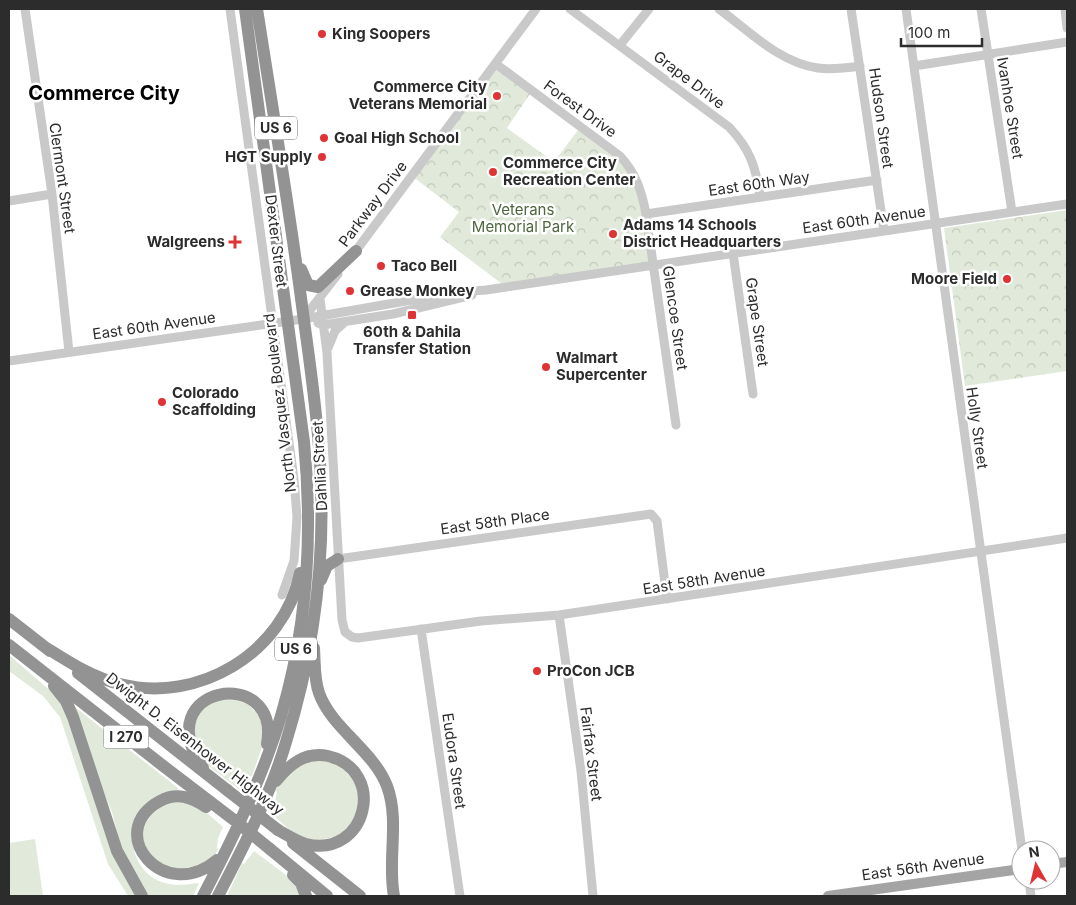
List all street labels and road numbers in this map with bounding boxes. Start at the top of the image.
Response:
street label: Grape Drive [650,47,729,113]
street label: Ivanhoe Street [993,56,1028,160]
street label: Hudson Street [865,66,898,170]
street label: Forest Drive [540,76,621,141]
road number: US 6 [255,116,297,140]
street label: Clermont Street [45,121,80,235]
street label: Parkway Drive [334,157,411,250]
street label: East 60th Way [707,167,811,200]
street label: Dexter Street [261,193,292,289]
street label: East 60th Avenue [801,201,927,238]
street label: Glencoe Street [659,264,692,371]
street label: Grape Street [742,276,773,368]
street label: East 60th Avenue [91,307,217,344]
street label: North Vasquez Boulevard [259,312,300,494]
street label: Holly Street [962,386,993,470]
street label: Dahlia Street [308,420,331,512]
street label: East 58th Place [439,504,551,539]
street label: East 58th Avenue [641,560,766,599]
road number: US 6 [275,638,317,661]
street label: Dwight D. Eisenhower Highway [102,668,289,819]
street label: Fairfax Street [576,706,607,802]
street label: Eudora Street [438,712,471,810]
road number: I 270 [104,726,148,749]
street label: East 56th Avenue [860,848,985,885]

